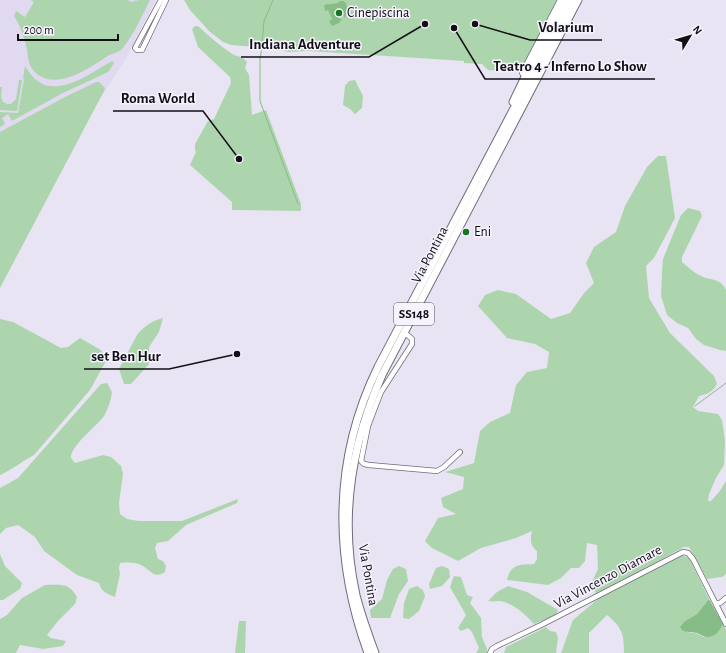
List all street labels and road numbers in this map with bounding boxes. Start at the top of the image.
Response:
street label: Via Pontina [409,224,451,286]
road number: SS148 [394,303,434,325]
street label: Via Pontina [356,543,380,607]
street label: Via Vincenzo Diamare [552,543,664,611]

